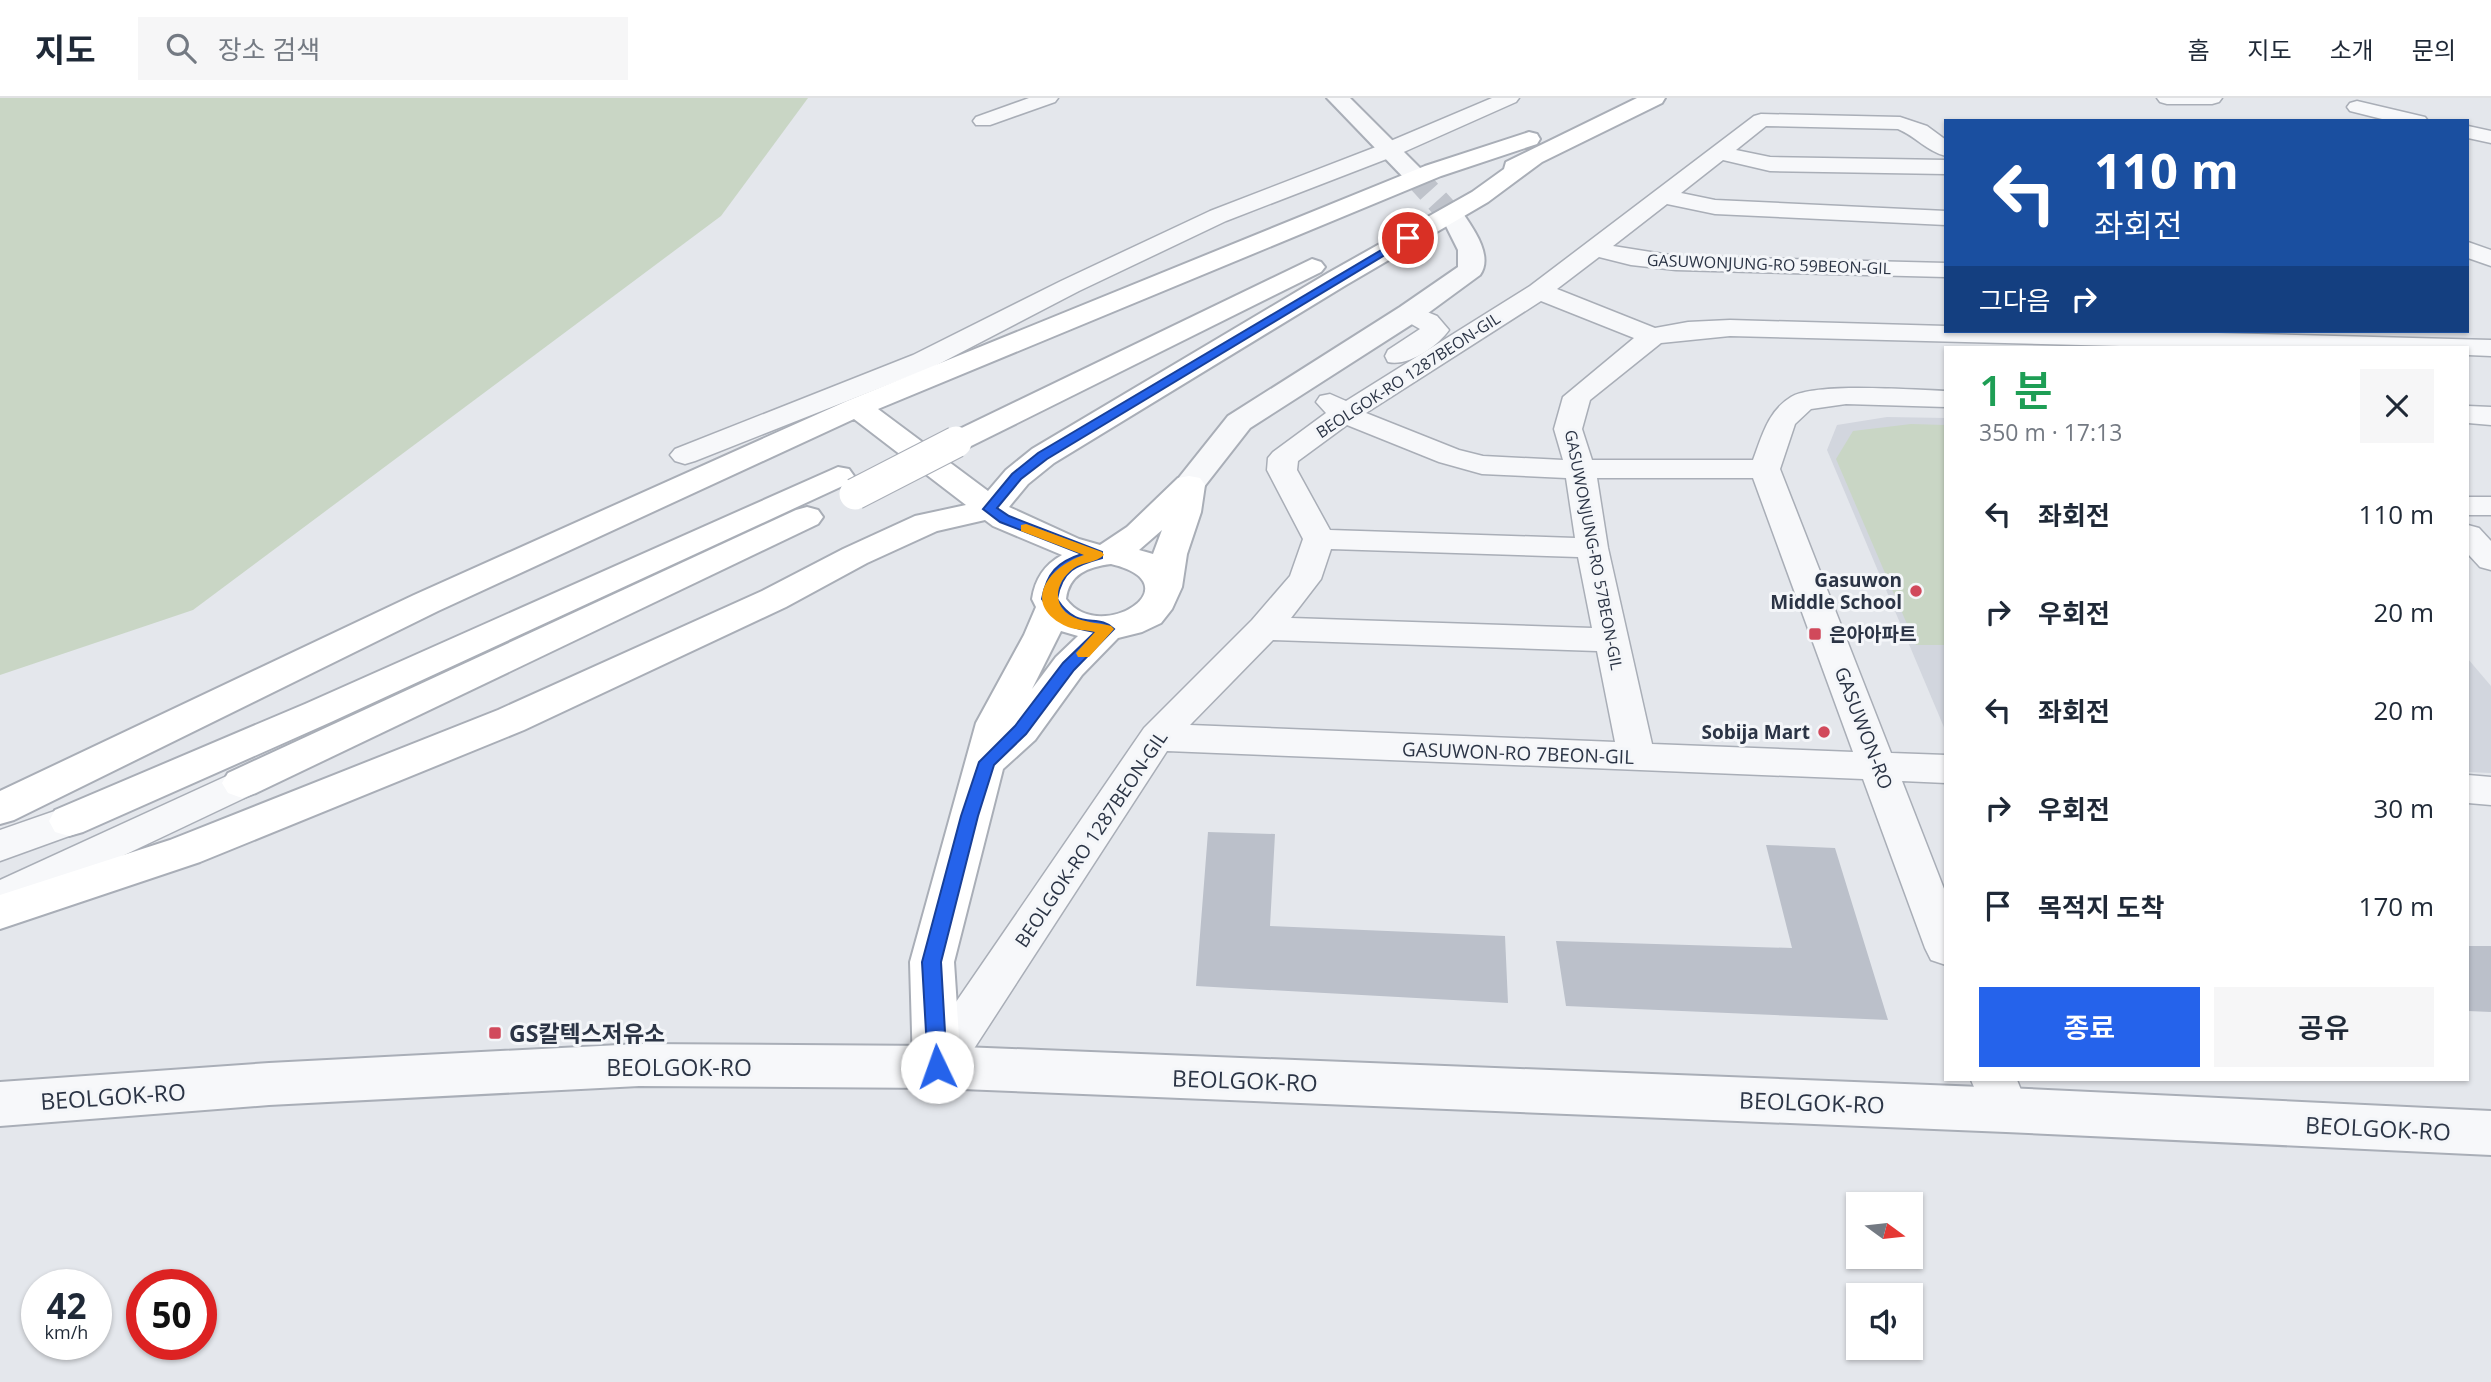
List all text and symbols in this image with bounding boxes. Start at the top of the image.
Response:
search box [138,17,628,80]
text: 지도 [35,27,96,72]
icon: search [162,29,200,67]
text: 장소 검색 [218,31,320,67]
text: 홈 [2187,33,2209,66]
text: 지도 [2247,33,2292,66]
text: 소개 [2330,33,2374,66]
text: 문의 [2412,33,2456,66]
text: 110 m [2094,137,2239,203]
icon: left [1979,147,2070,238]
text: 좌회전 [2094,203,2182,246]
pin [1378,208,1438,268]
icon: arrive [1389,219,1427,257]
street label: GASUWONJUNG-RO 59BEON-GIL [1647,249,1891,279]
icon: right [2065,280,2103,318]
text: 그다음 [1979,282,2051,318]
street label: BEOLGOK-RO 1287BEON-GIL [1312,307,1504,443]
text: 1 분 [1979,361,2053,418]
button: close [2360,369,2434,443]
text: 350 m · 17:13 [1979,416,2122,448]
street label: GASUWONJUNG-RO 57BEON-GIL [1560,428,1628,672]
icon: left [1979,495,2017,533]
text: 110 m [2359,496,2434,532]
text: 좌회전 [2038,497,2110,533]
place label: Gasuwon Middle School [1770,567,1902,615]
marker: Gasuwon Middle School [1908,583,1924,599]
icon: right [1979,593,2017,631]
text: 20 m [2373,594,2434,630]
text: 우회전 [2038,595,2110,631]
place label: 은아아파트 [1829,621,1916,647]
marker: 은아아파트 [1807,626,1823,642]
street label: GASUWON-RO [1829,663,1899,793]
icon: left [1979,691,2017,729]
text: 20 m [2373,692,2434,728]
text: 좌회전 [2038,693,2110,729]
place label: Sobija Mart [1701,719,1810,745]
marker: Sobija Mart [1816,724,1832,740]
street label: BEOLGOK-RO 1287BEON-GIL [1009,726,1173,952]
street label: GASUWON-RO 7BEON-GIL [1402,736,1635,770]
icon: right [1979,789,2017,827]
text: 30 m [2373,790,2434,826]
text: 우회전 [2038,791,2110,827]
icon: arrive [1979,887,2017,925]
text: 170 m [2359,888,2434,924]
text: 목적지 도착 [2038,889,2164,925]
button: 종료 [1979,987,2200,1067]
button: 공유 [2214,987,2434,1067]
place label: GS칼텍스저유소 [509,1017,665,1049]
marker: GS칼텍스저유소 [487,1025,503,1041]
position arrow [900,1030,974,1104]
street label: BEOLGOK-RO [606,1051,752,1083]
street label: BEOLGOK-RO [1172,1061,1318,1099]
street label: BEOLGOK-RO [39,1075,187,1117]
street label: BEOLGOK-RO [1739,1083,1885,1121]
street label: BEOLGOK-RO [2304,1108,2452,1148]
north arrow [1846,1192,1923,1269]
map controls [1846,1192,1923,1360]
speed limit sign: 50 [126,1269,217,1360]
text: 42 [46,1282,87,1329]
button: sound [1846,1283,1923,1360]
text: km/h [45,1320,88,1344]

